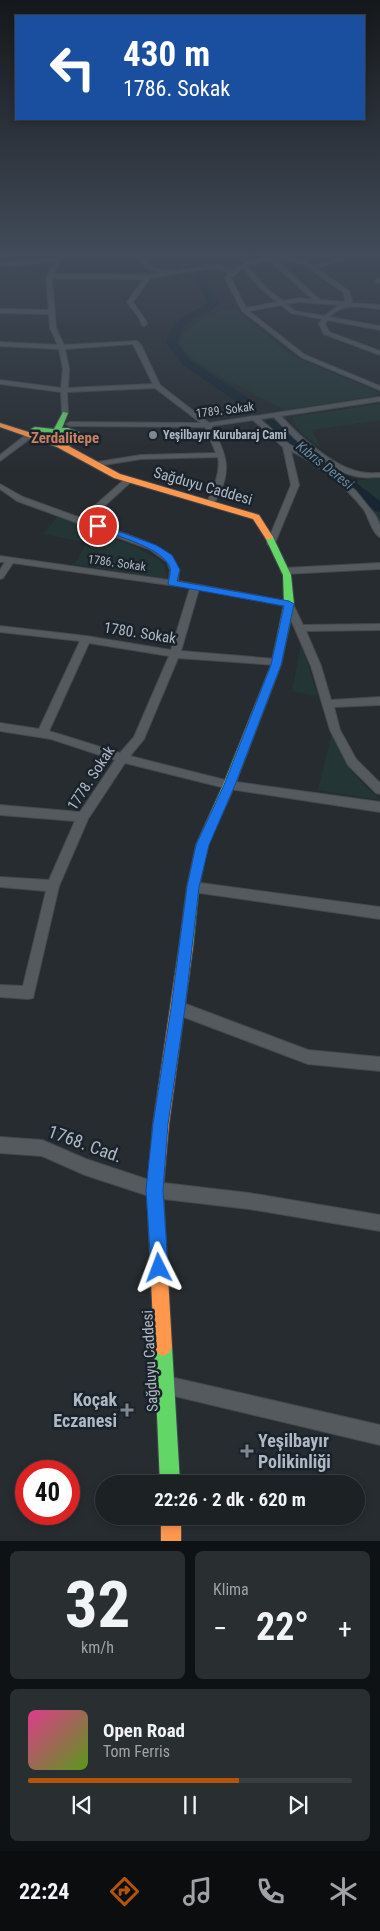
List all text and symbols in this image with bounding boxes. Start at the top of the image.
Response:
text: 430 m [123,34,210,75]
icon: left [40,35,105,100]
text: 1786. Sokak [123,76,230,101]
street label: 1789. Sokak [195,399,255,421]
place label: Yeşilbayır Kurubaraj Cami [163,428,287,442]
district label: Zerdalitepe [31,429,99,447]
marker: Yeşilbayır Kurubaraj Cami [147,429,159,441]
water label: Kıbrıs Deresi [293,438,357,493]
street label: Sağduyu Caddesi [152,463,254,509]
pin [77,505,119,547]
icon: arrive [84,512,112,540]
street label: 1786. Sokak [87,552,147,574]
street label: 1780. Sokak [103,618,178,648]
street label: 1778. Sokak [64,742,119,814]
street label: 1768. Cad. [45,1121,125,1167]
position arrow [132,1241,184,1293]
street label: Sağduyu Caddesi [138,1310,162,1412]
place label: Koçak Eczanesi [53,1389,117,1431]
marker: Koçak Eczanesi [121,1404,133,1416]
place label: Yeşilbayır Polikinliği [258,1430,331,1472]
marker: Yeşilbayır Polikinliği [240,1444,254,1458]
speed limit sign: 40 [15,1460,80,1525]
text: 22:26 · 2 dk · 620 m [154,1488,306,1511]
text: 32 [65,1567,130,1643]
text: Klima [213,1580,249,1599]
text: 22° [256,1605,309,1649]
text: − [213,1612,227,1645]
text: + [338,1612,352,1645]
text: km/h [81,1638,114,1657]
text: Open Road [103,1719,185,1742]
text: Tom Ferris [103,1742,170,1761]
icon: previous [68,1791,96,1819]
icon: pause [176,1791,204,1819]
icon: next [284,1791,312,1819]
icon: directions [107,1874,142,1909]
icon: music [180,1874,215,1909]
icon: phone [253,1874,288,1909]
icon: climate [326,1874,361,1909]
text: 22:24 [19,1879,69,1904]

